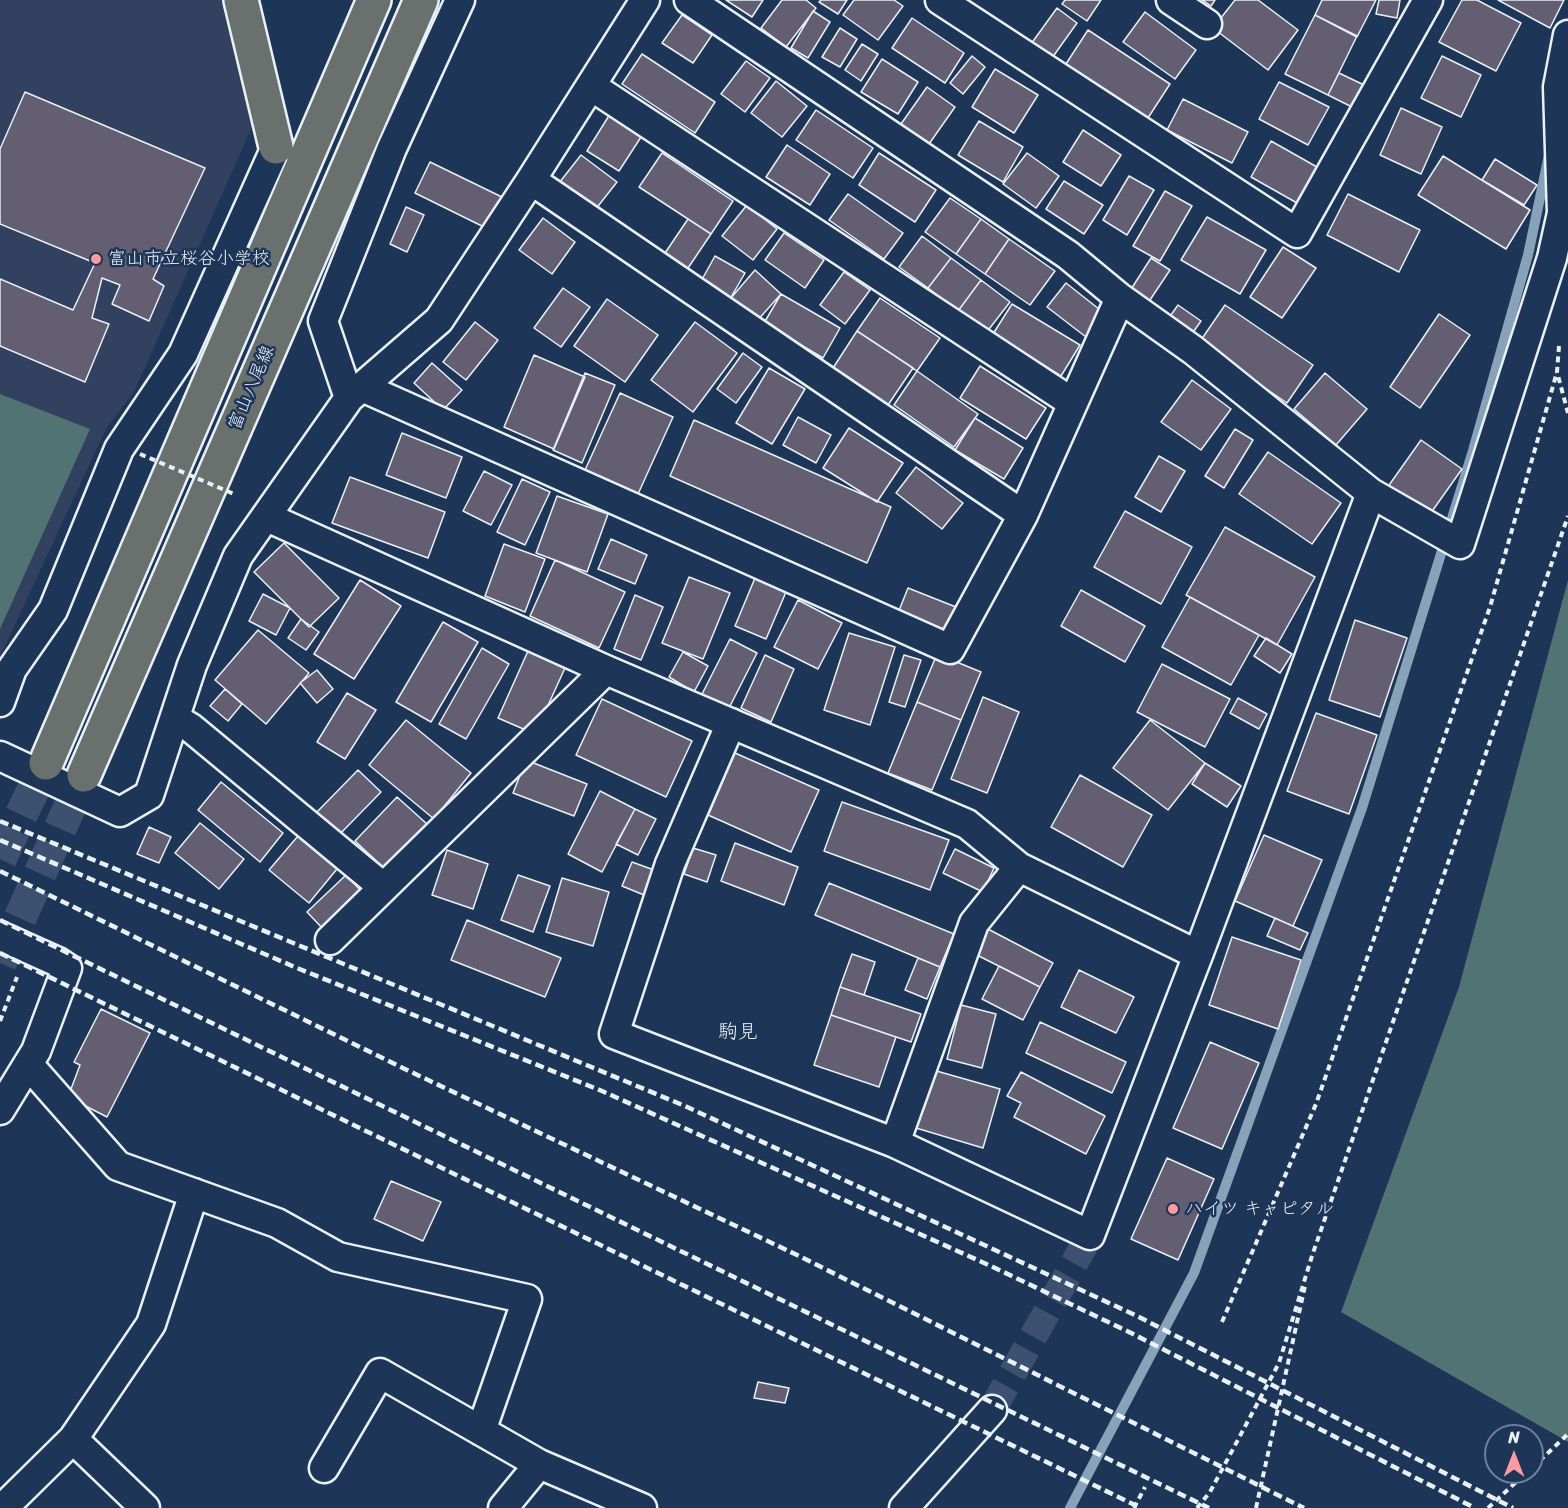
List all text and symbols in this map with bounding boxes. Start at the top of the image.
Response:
place label: 富山市立桜谷小学校 [108,248,270,270]
marker: 富山市立桜谷小学校 [89,252,103,266]
street label: 富山八尾線 [224,342,280,434]
district label: 駒見 [718,1021,758,1045]
place label: ハイツ キャピタル [1185,1198,1334,1220]
marker: ハイツ キャピタル [1166,1202,1180,1216]
text: N [1508,1423,1520,1452]
north arrow [1484,1424,1544,1484]

